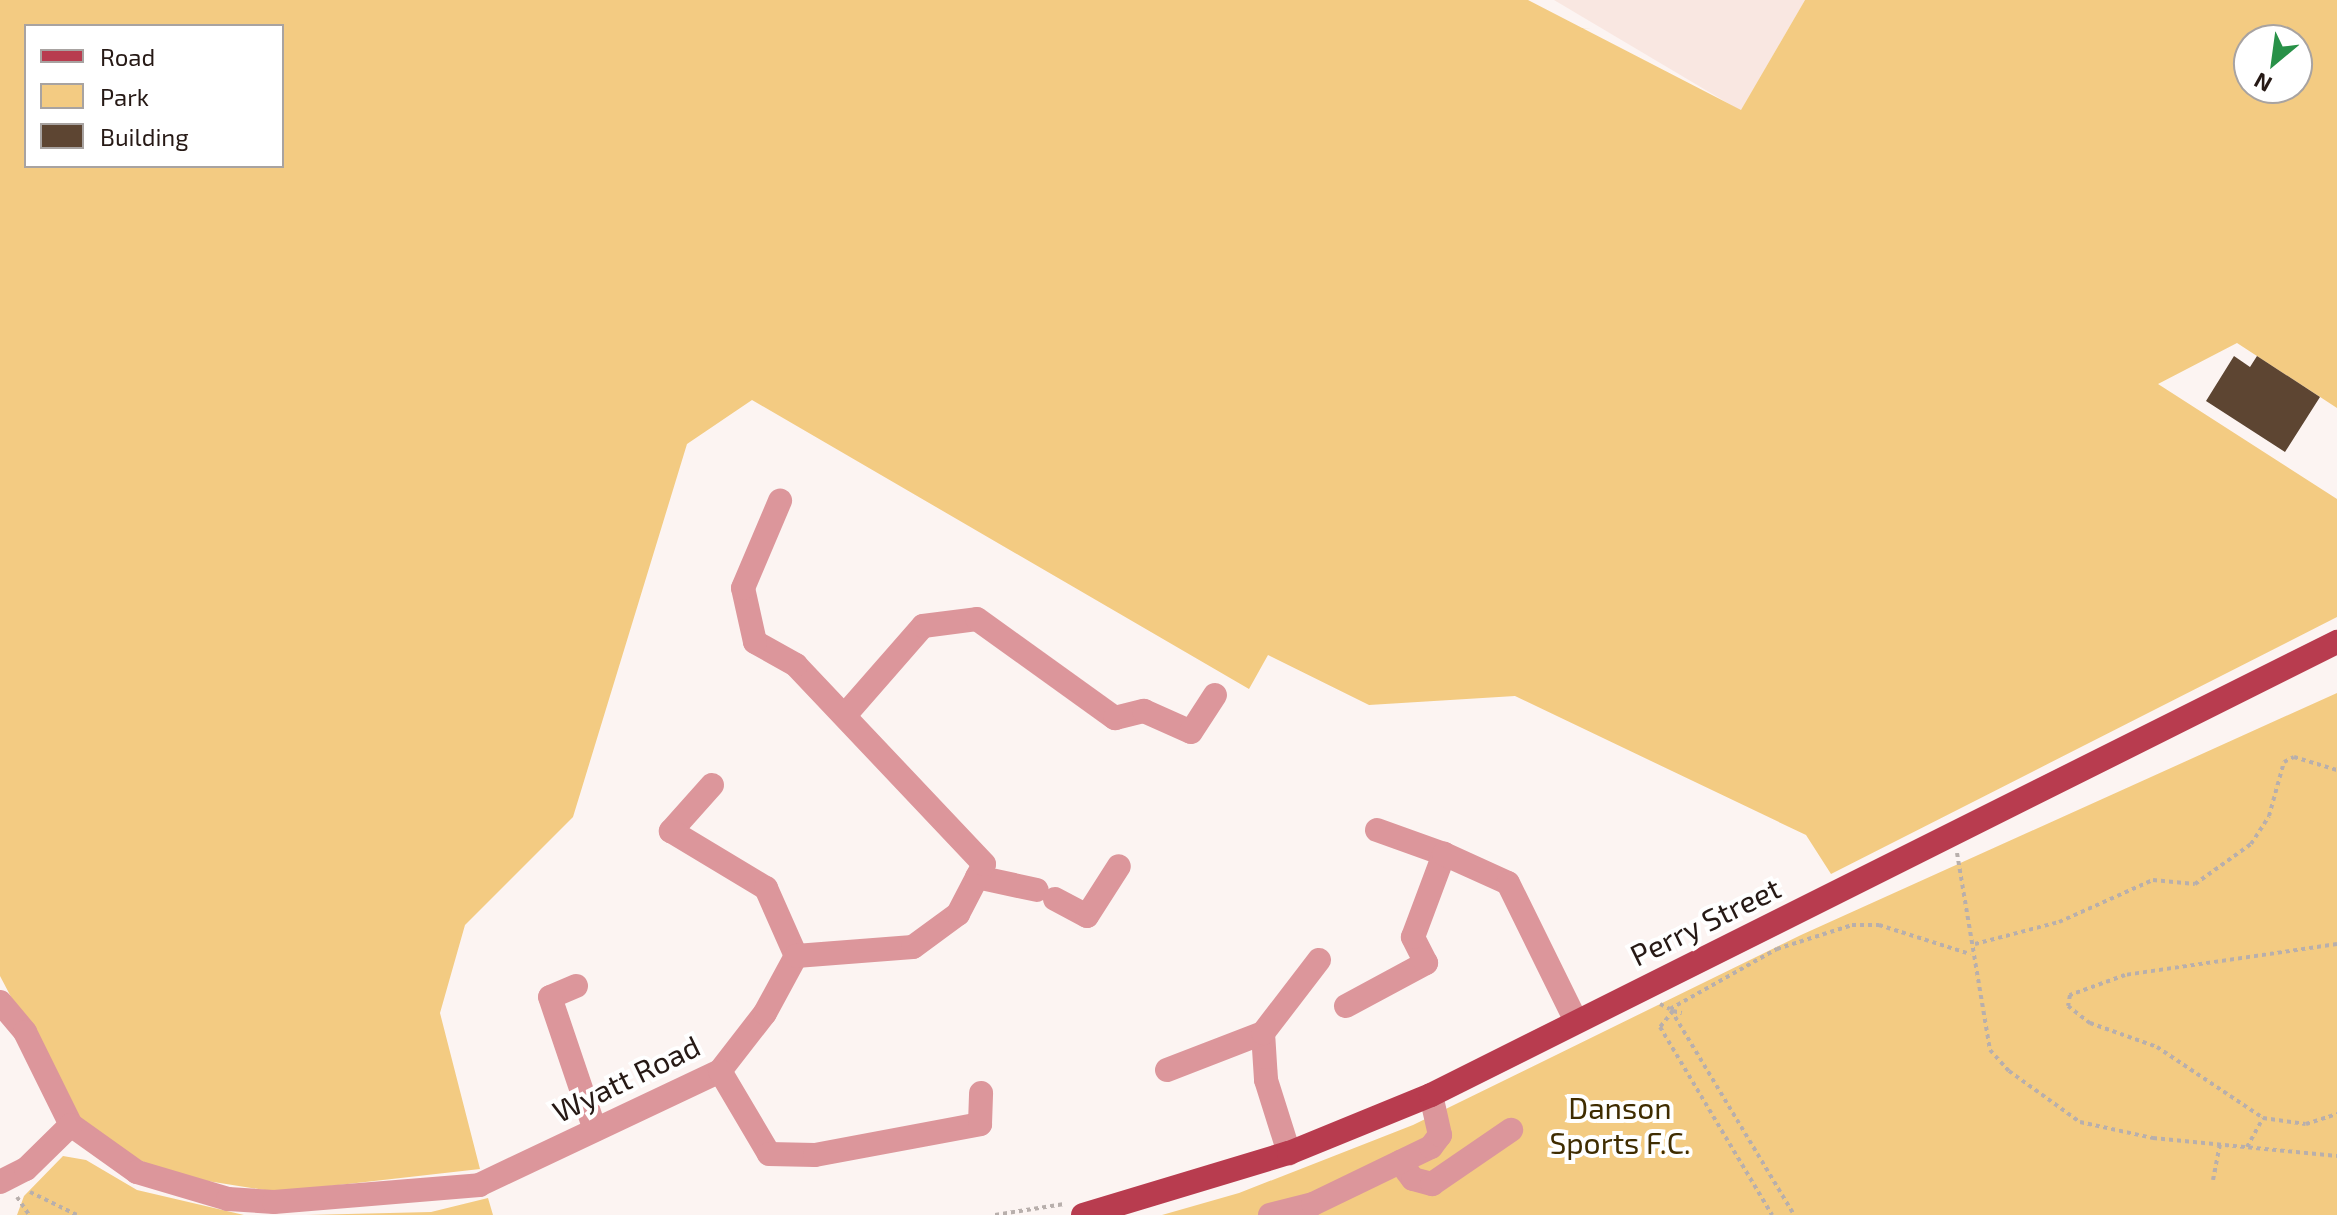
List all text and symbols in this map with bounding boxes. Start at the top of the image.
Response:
legend [24,24,284,168]
north arrow [2233,24,2313,104]
text: Road [100,42,155,71]
text: N [2249,68,2276,98]
text: Park [100,82,149,111]
text: Building [100,122,189,151]
street label: Perry Street [1624,869,1786,973]
street label: Wyatt Road [547,1027,705,1129]
park label: Danson Sports F.C. [1549,1089,1691,1160]

